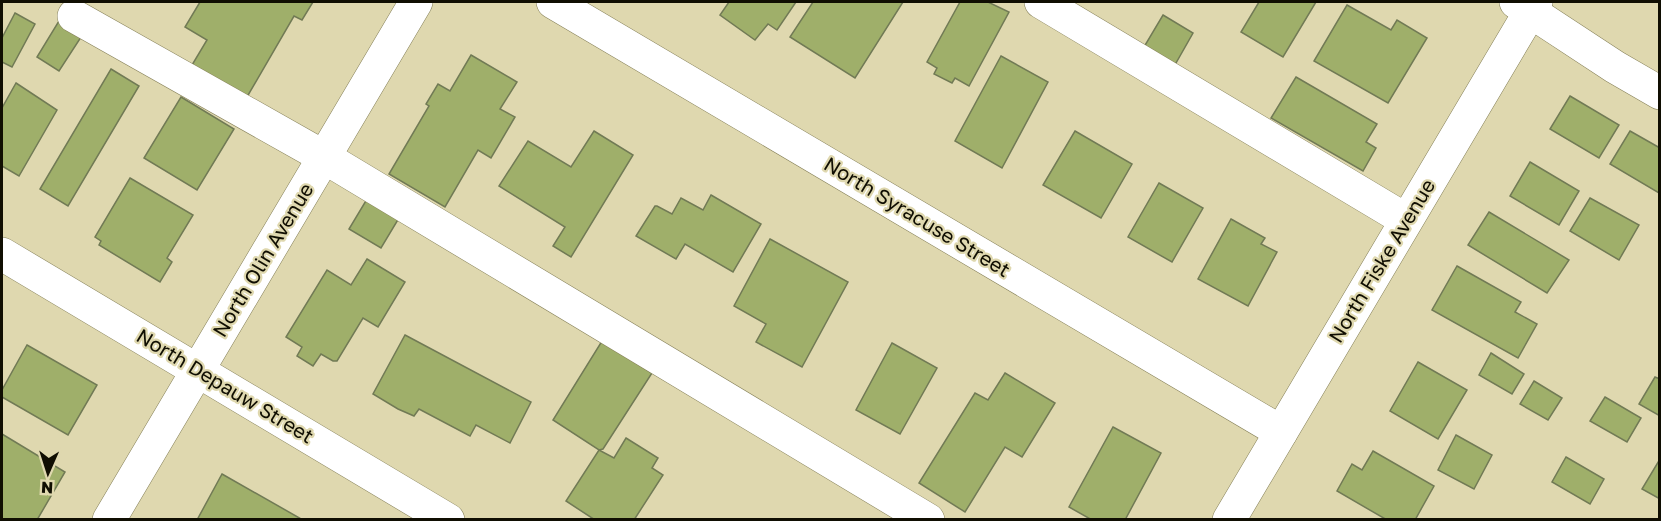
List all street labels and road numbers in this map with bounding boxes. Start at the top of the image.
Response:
street label: North Syracuse Street [820,151,1015,281]
street label: North Fiske Avenue [1323,174,1440,347]
street label: North Olin Avenue [207,178,318,341]
street label: North Depauw Street [133,323,318,448]

